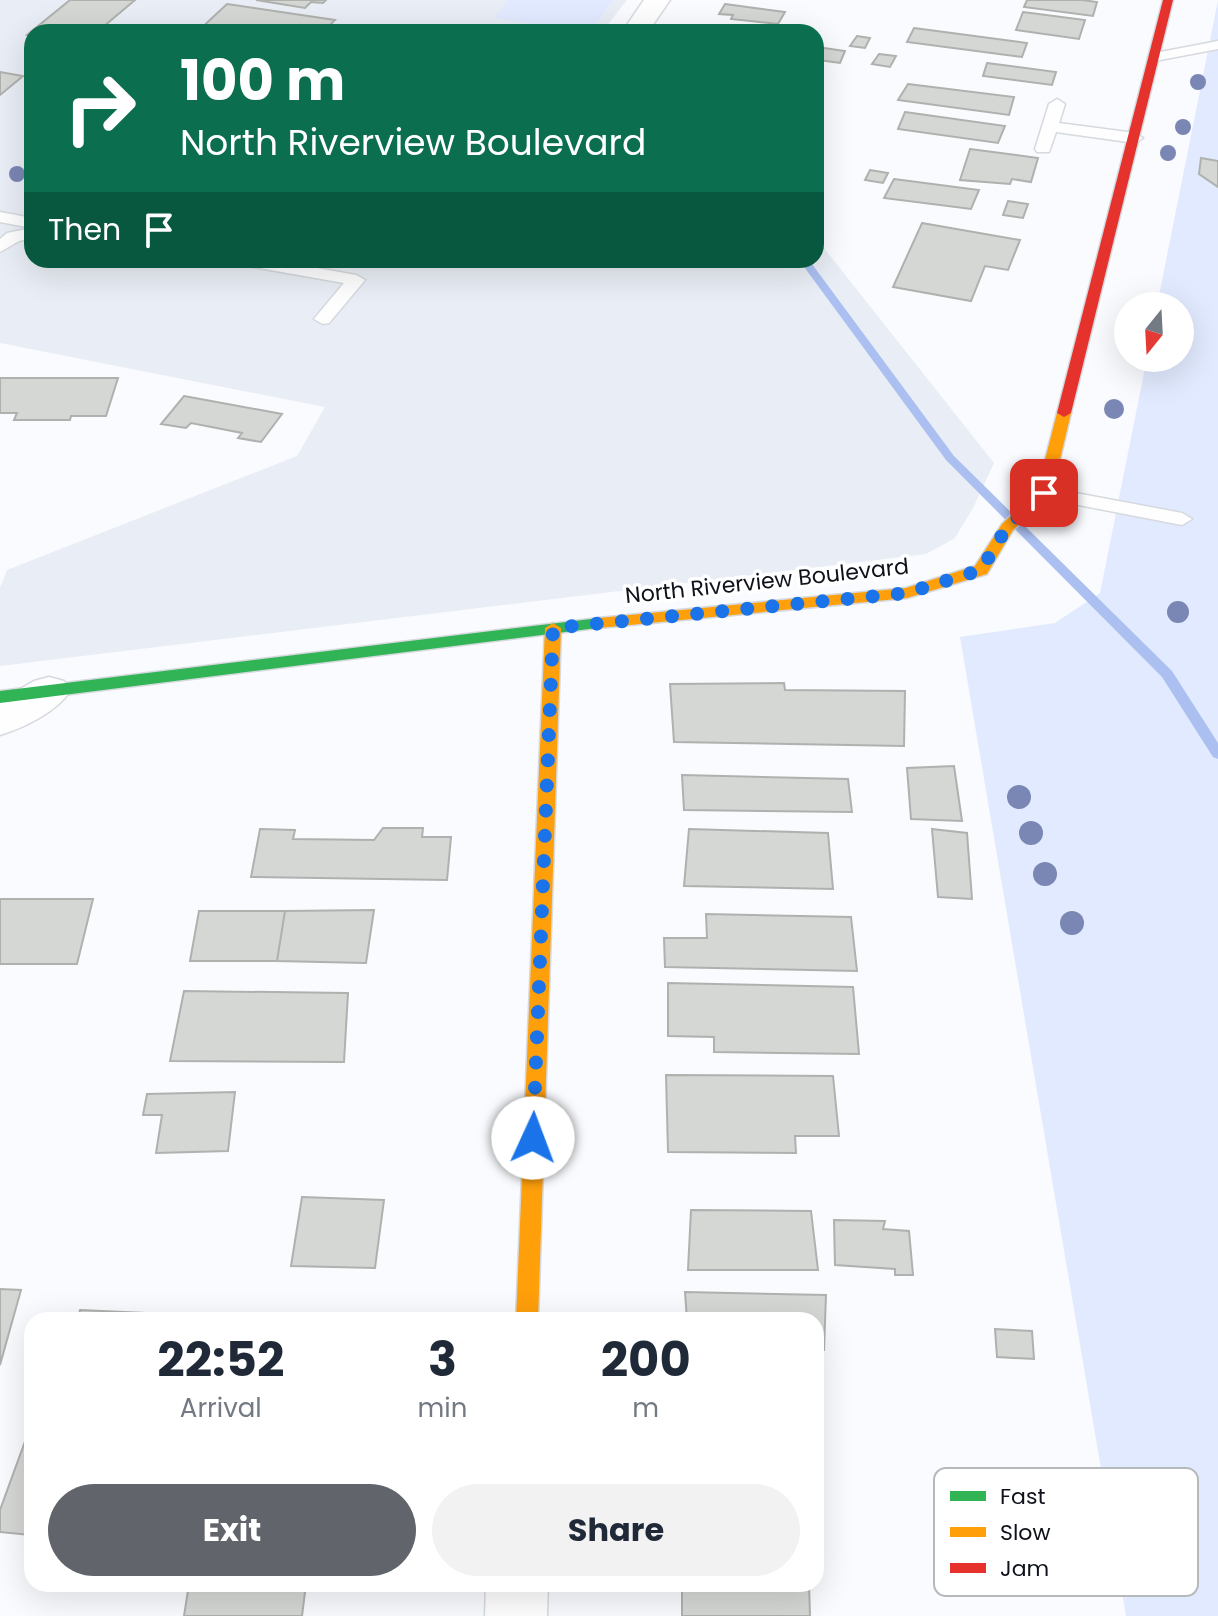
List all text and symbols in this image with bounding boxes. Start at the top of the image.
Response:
text: 100 m [180,41,345,120]
icon: right [48,56,152,160]
text: North Riverview Boulevard [180,117,646,168]
text: Then [48,208,121,251]
icon: arrive [137,208,181,252]
north arrow [1114,292,1194,372]
map controls [1114,292,1194,372]
pin [1010,459,1078,527]
icon: arrive [1022,471,1066,515]
street label: North Riverview Boulevard [624,551,910,611]
position arrow [491,1096,575,1180]
text: 22:52 [157,1326,284,1393]
text: 3 [428,1326,457,1393]
text: 200 [601,1326,691,1393]
text: Arrival [180,1390,262,1426]
text: min [418,1390,467,1426]
text: m [632,1390,659,1426]
legend [934,1468,1198,1596]
text: Fast [1000,1481,1045,1512]
button: Exit [48,1484,416,1576]
button: Share [432,1484,800,1576]
text: Slow [1000,1517,1050,1548]
text: Jam [1000,1553,1049,1584]

